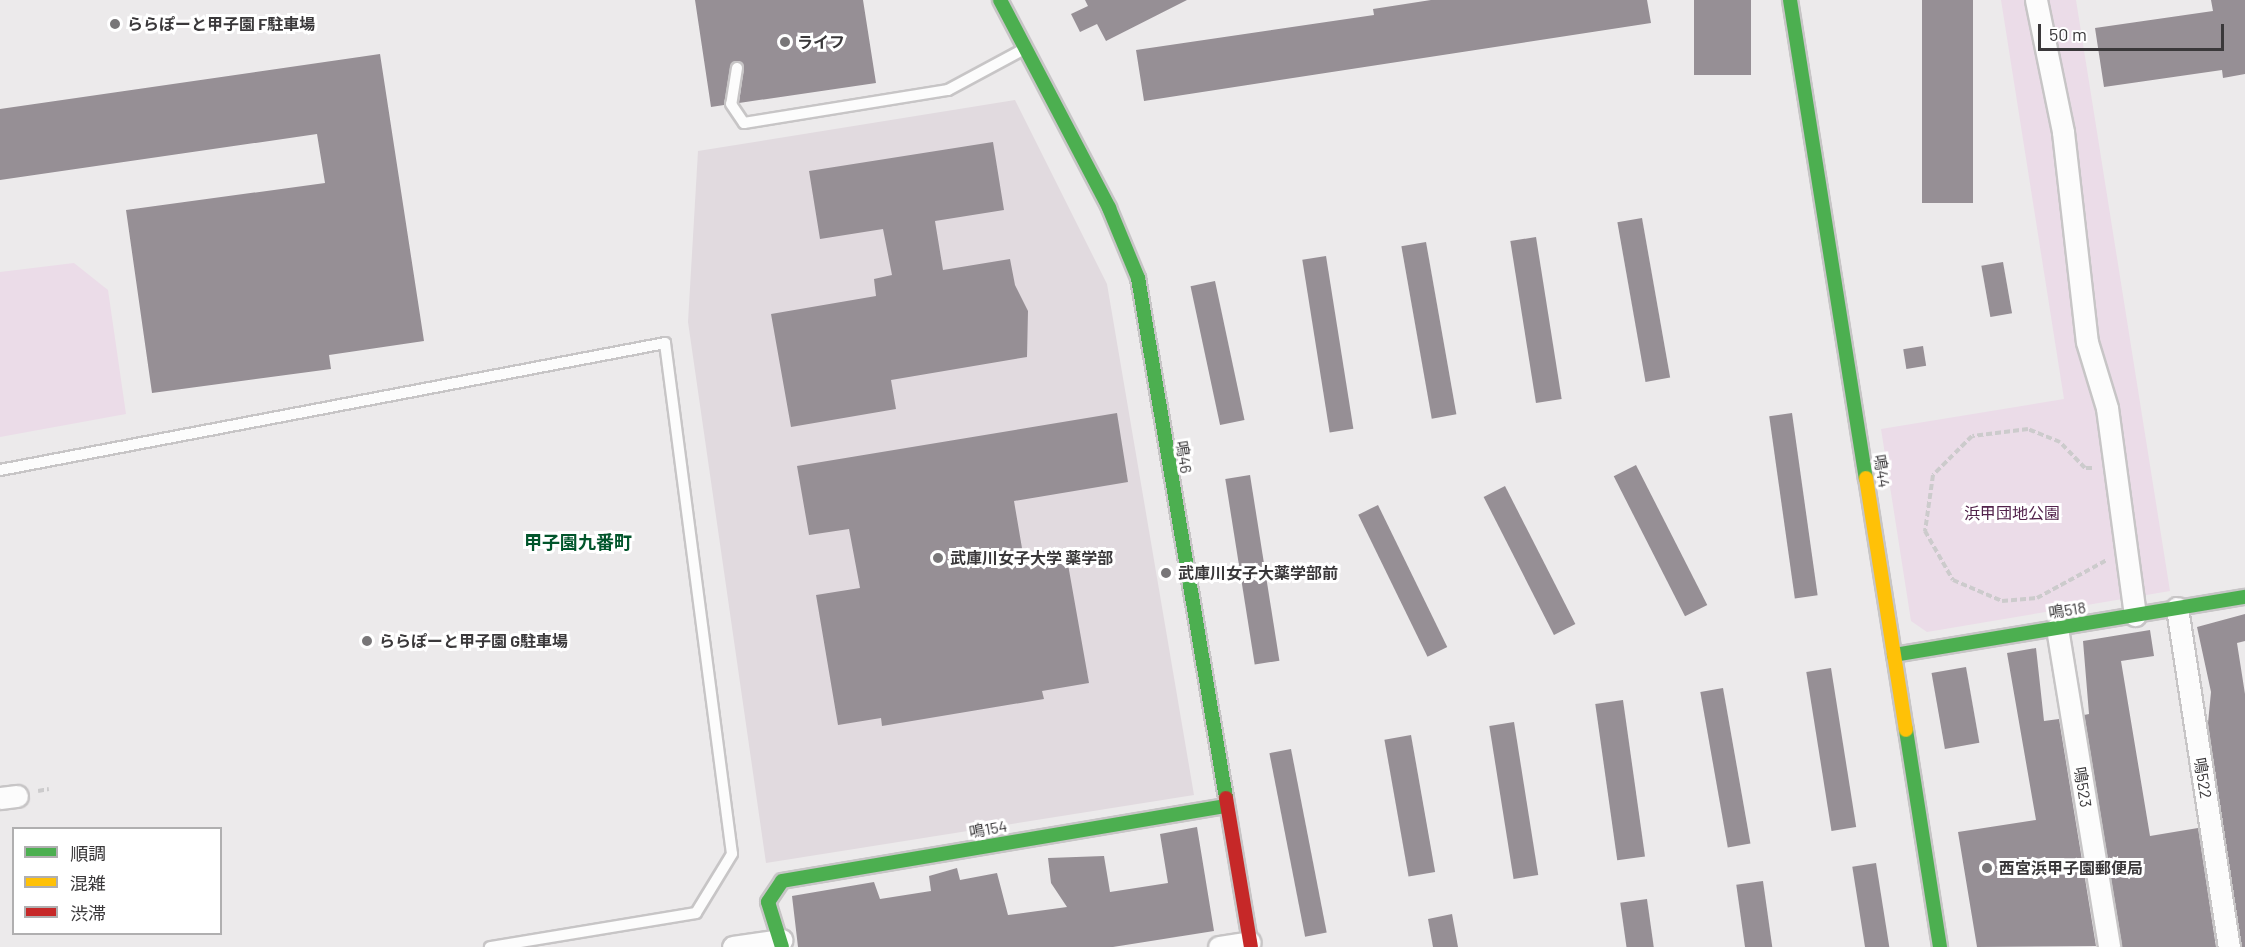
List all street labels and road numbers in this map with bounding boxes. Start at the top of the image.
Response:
street label: 鳴46 [1172,439,1196,475]
street label: 鳴44 [1870,453,1894,489]
street label: 鳴518 [2047,598,2087,622]
street label: 鳴522 [2190,756,2216,800]
street label: 鳴523 [2070,765,2096,809]
street label: 鳴154 [967,816,1009,842]

